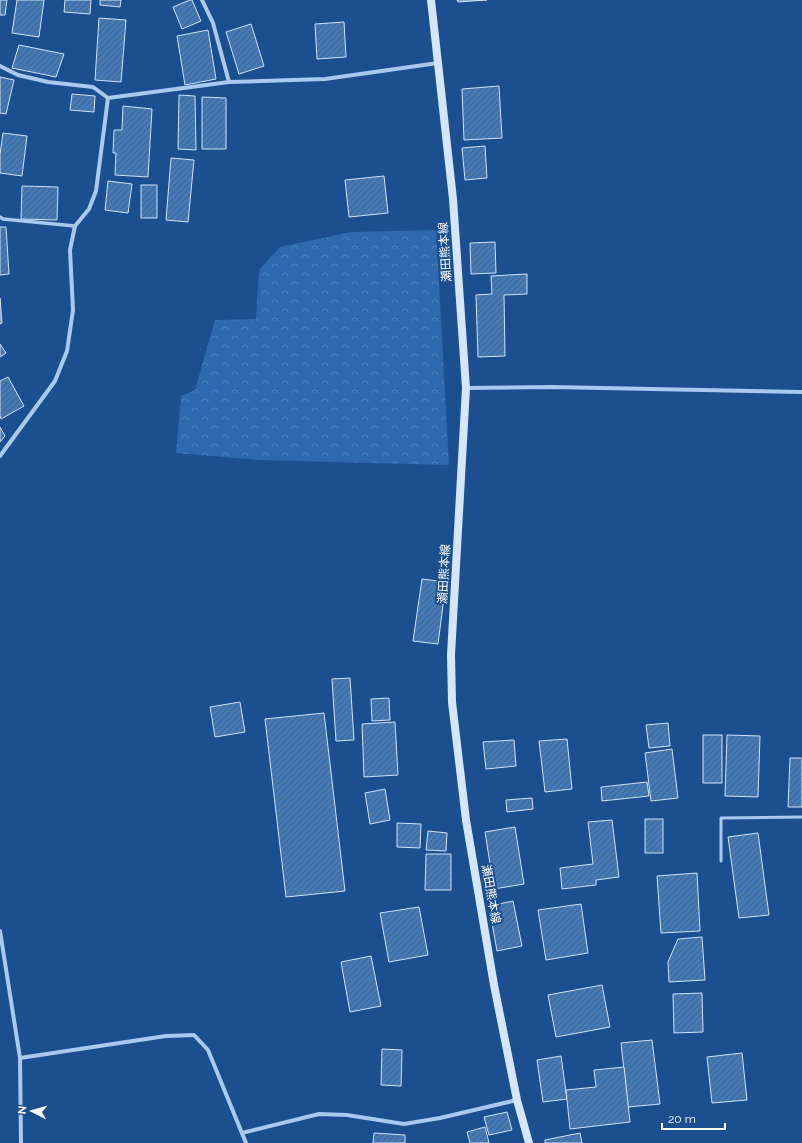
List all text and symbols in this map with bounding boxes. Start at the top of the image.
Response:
street label: 瀬田熊本線 [436,222,454,282]
street label: 瀬田熊本線 [435,544,453,604]
street label: 瀬田熊本線 [479,863,503,925]
north arrow [12,1091,52,1131]
text: N [16,1105,29,1115]
scale bar [662,1105,725,1131]
text: 20 m [668,1112,696,1126]

